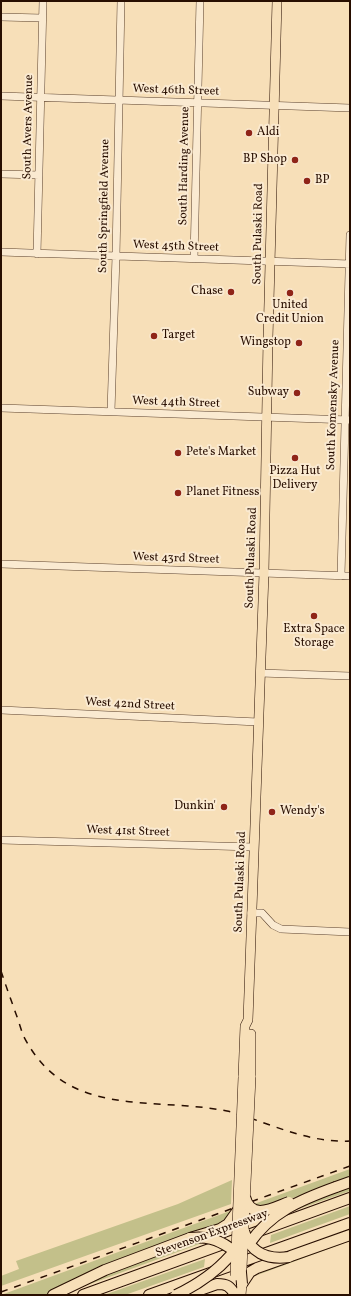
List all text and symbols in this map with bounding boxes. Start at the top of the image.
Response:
street label: South Avers Avenue [21,74,37,180]
street label: West 46th Street [132,82,220,100]
street label: South Harding Avenue [177,106,193,226]
place label: Aldi [257,126,279,140]
marker: Aldi [244,128,254,138]
street label: South Springfield Avenue [97,139,113,273]
place label: BP Shop [243,153,287,167]
marker: BP Shop [290,155,300,165]
place label: BP [315,174,329,188]
marker: BP [302,176,312,186]
street label: South Pulaski Road [251,183,267,285]
street label: West 45th Street [133,238,219,256]
place label: Chase [191,285,223,299]
marker: Chase [226,287,236,297]
marker: United Credit Union [285,288,295,298]
place label: United Credit Union [256,299,324,327]
place label: Target [162,329,195,343]
marker: Target [149,331,159,341]
place label: Wingstop [240,336,291,350]
marker: Wingstop [294,338,304,348]
street label: South Komensky Avenue [325,339,343,471]
place label: Subway [248,386,289,400]
marker: Subway [292,388,302,398]
street label: West 44th Street [132,394,220,412]
place label: Pete's Market [186,446,256,460]
marker: Pete's Market [173,448,183,458]
marker: Pizza Hut Delivery [290,453,300,463]
place label: Pizza Hut Delivery [270,465,320,493]
place label: Planet Fitness [186,486,259,500]
marker: Planet Fitness [173,488,183,498]
street label: South Pulaski Road [243,507,261,609]
street label: West 43rd Street [132,550,220,568]
marker: Extra Space Storage [309,611,319,621]
place label: Extra Space Storage [283,623,345,651]
street label: West 42nd Street [85,695,175,715]
place label: Dunkin' [174,800,216,814]
marker: Dunkin' [219,802,229,812]
place label: Wendy's [280,805,325,819]
marker: Wendy's [267,807,277,817]
street label: West 41st Street [86,823,170,841]
street label: South Pulaski Road [232,831,250,933]
street label: Stevenson Expressway [154,1207,270,1261]

